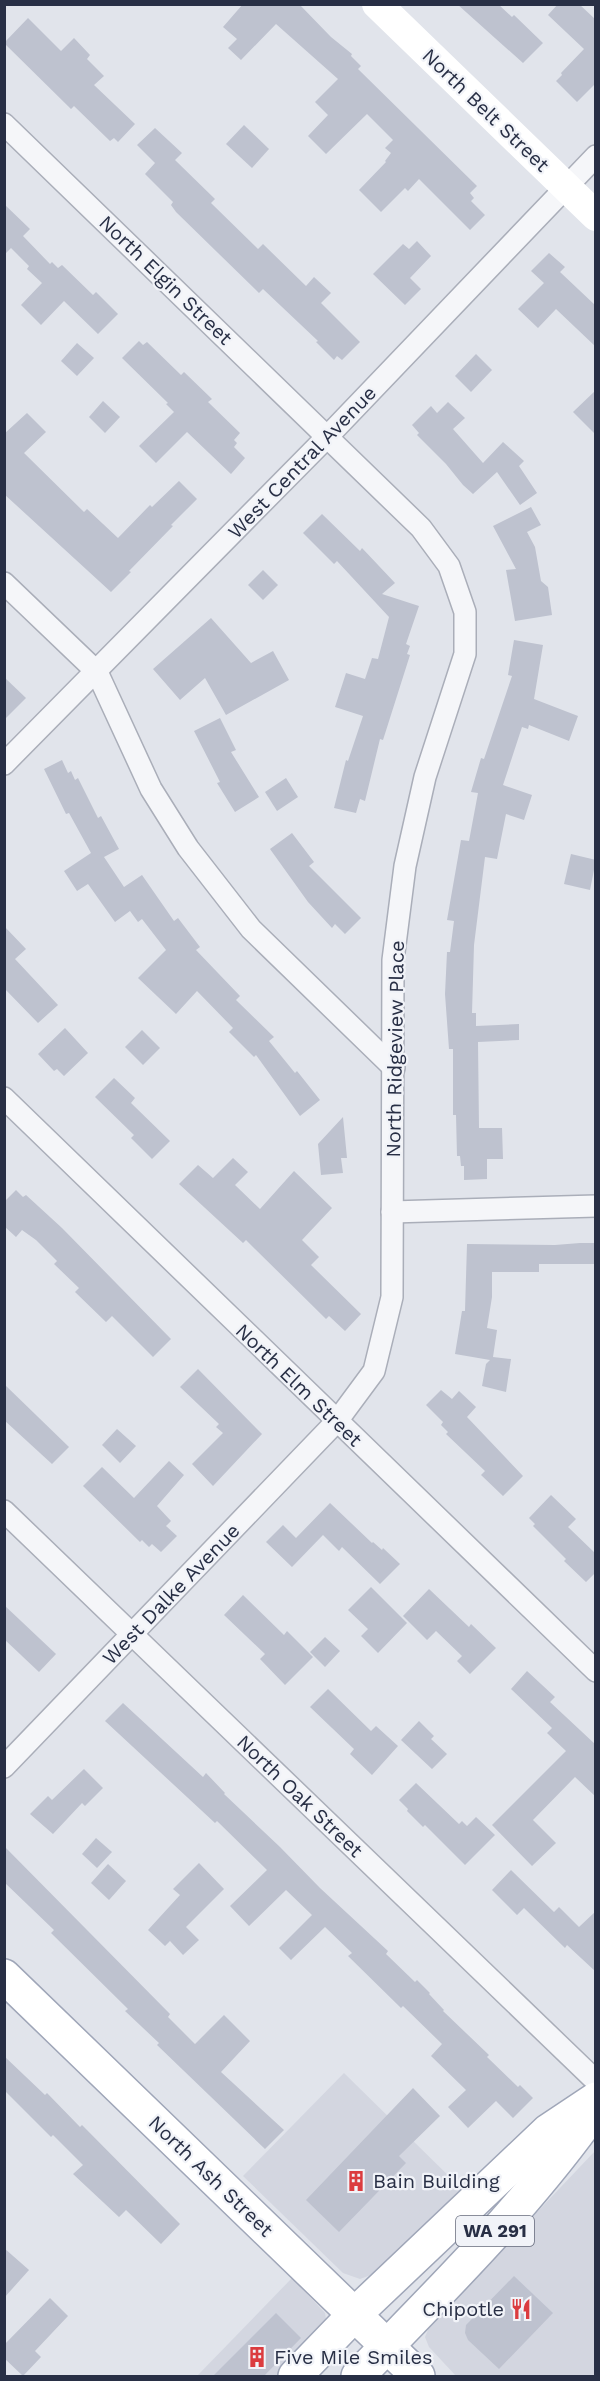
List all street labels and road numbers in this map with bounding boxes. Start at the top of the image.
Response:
street label: North Belt Street [417,43,555,177]
street label: North Elgin Street [94,210,238,350]
street label: West Central Avenue [223,381,381,543]
street label: North Ridgeview Place [381,940,409,1158]
street label: North Elm Street [231,1318,368,1452]
street label: West Dalke Avenue [97,1518,245,1670]
street label: North Oak Street [232,1730,368,1863]
street label: North Ash Street [144,2110,279,2242]
road number: WA 291 [456,2216,534,2246]

